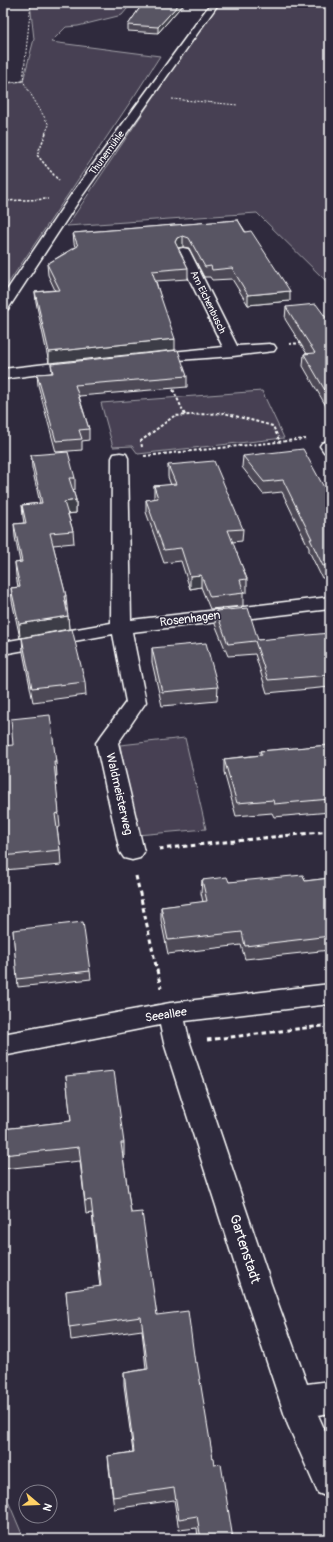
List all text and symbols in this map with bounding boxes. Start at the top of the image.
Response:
street label: Thunemühle [87,128,127,177]
street label: Am Eichenbusch [188,269,229,336]
street label: Rosenhagen [159,608,221,630]
street label: Waldmeisterweg [102,752,136,836]
street label: Seeallee [144,1004,188,1026]
street label: Gartenstadt [226,1212,264,1286]
north arrow [18,1484,58,1524]
text: N [39,1501,54,1513]

